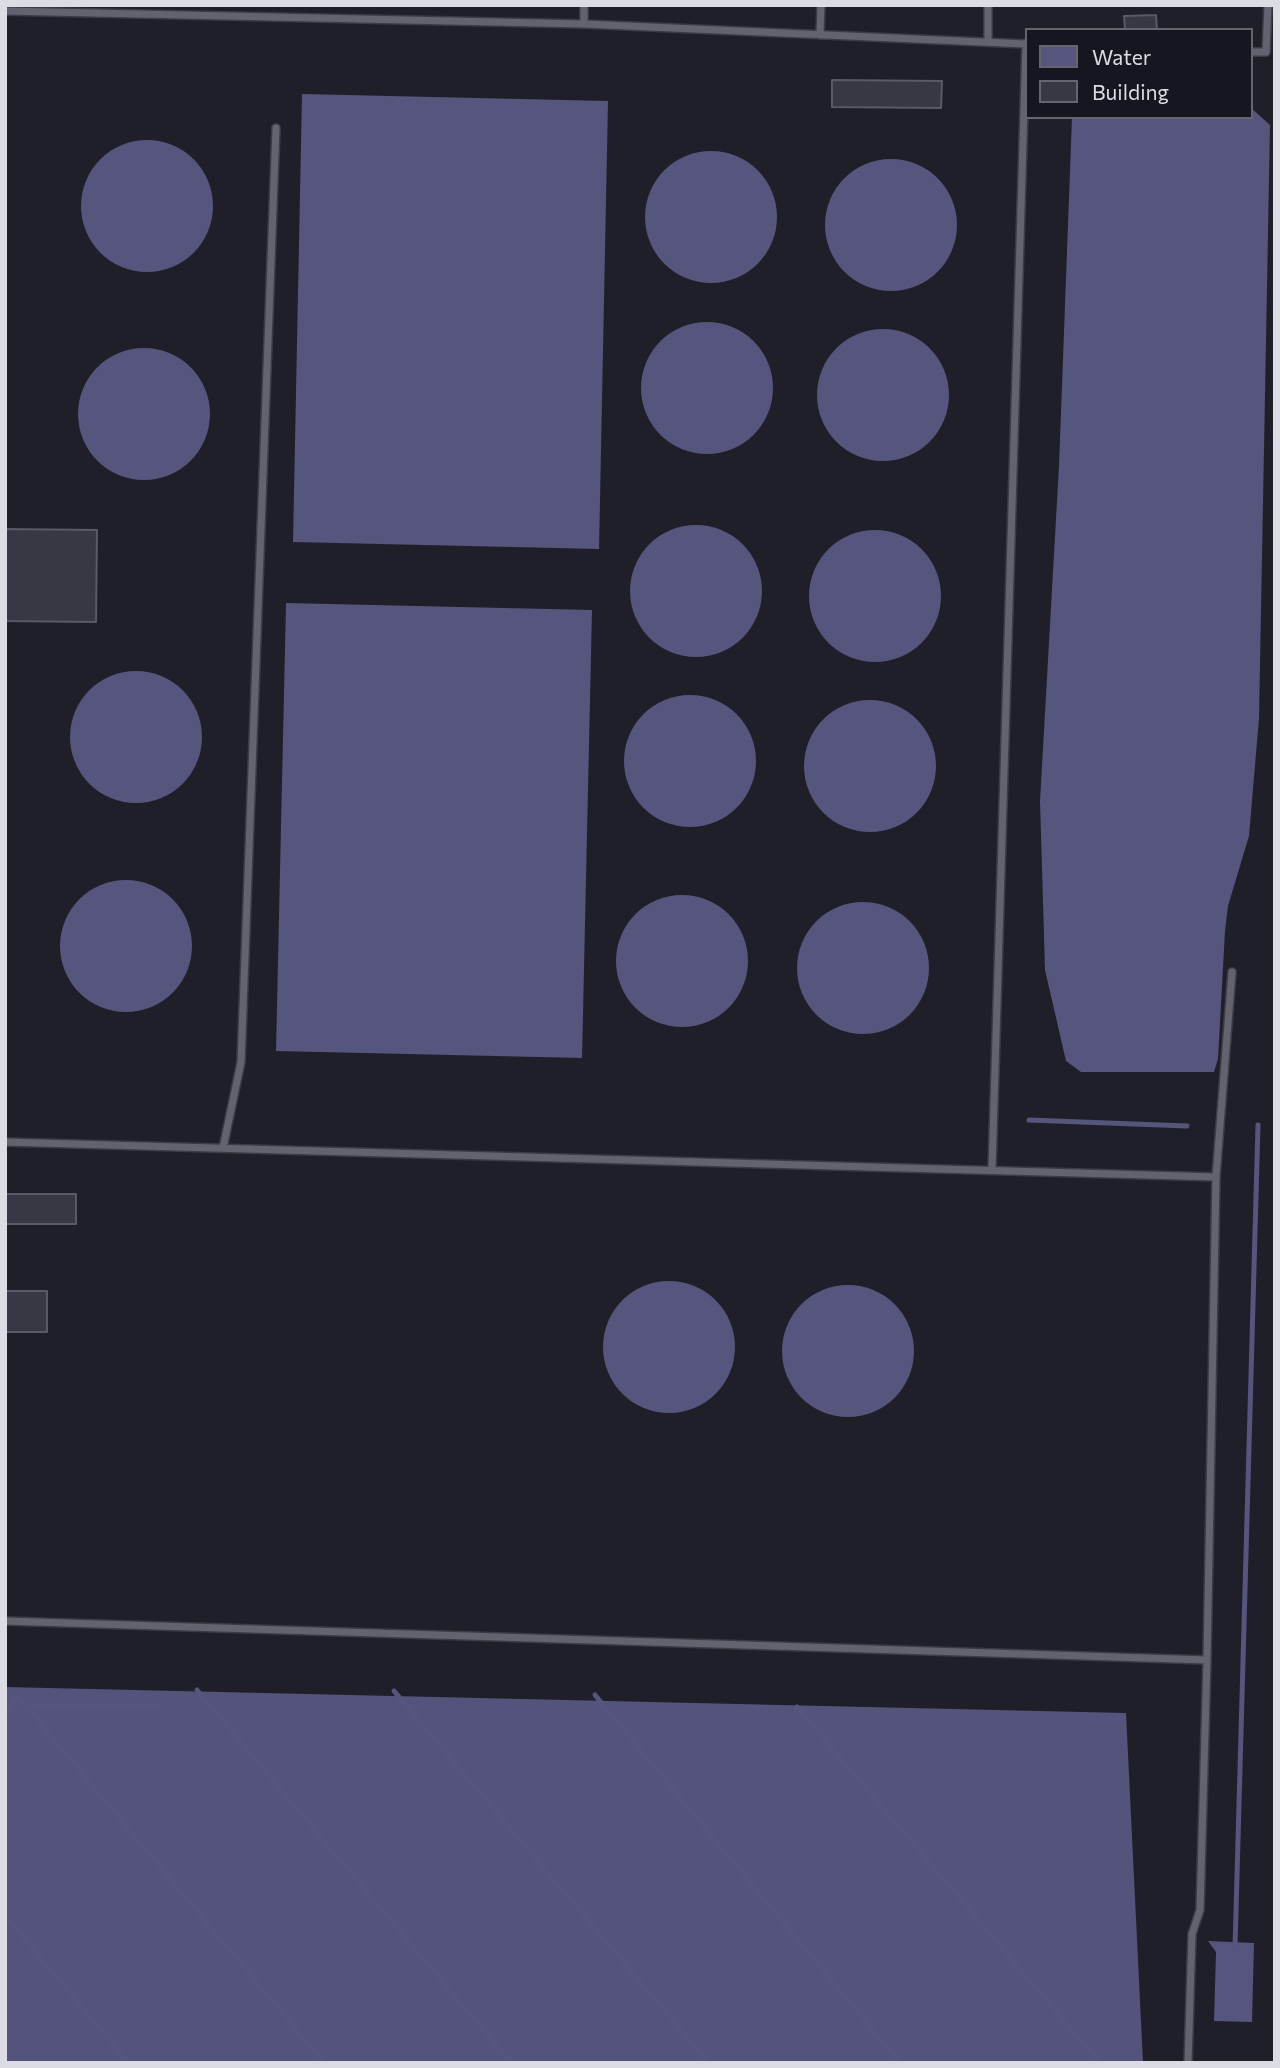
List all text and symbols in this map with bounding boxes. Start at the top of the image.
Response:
legend [1024,28,1252,119]
text: Water [1092,44,1151,69]
text: Building [1092,79,1169,104]

